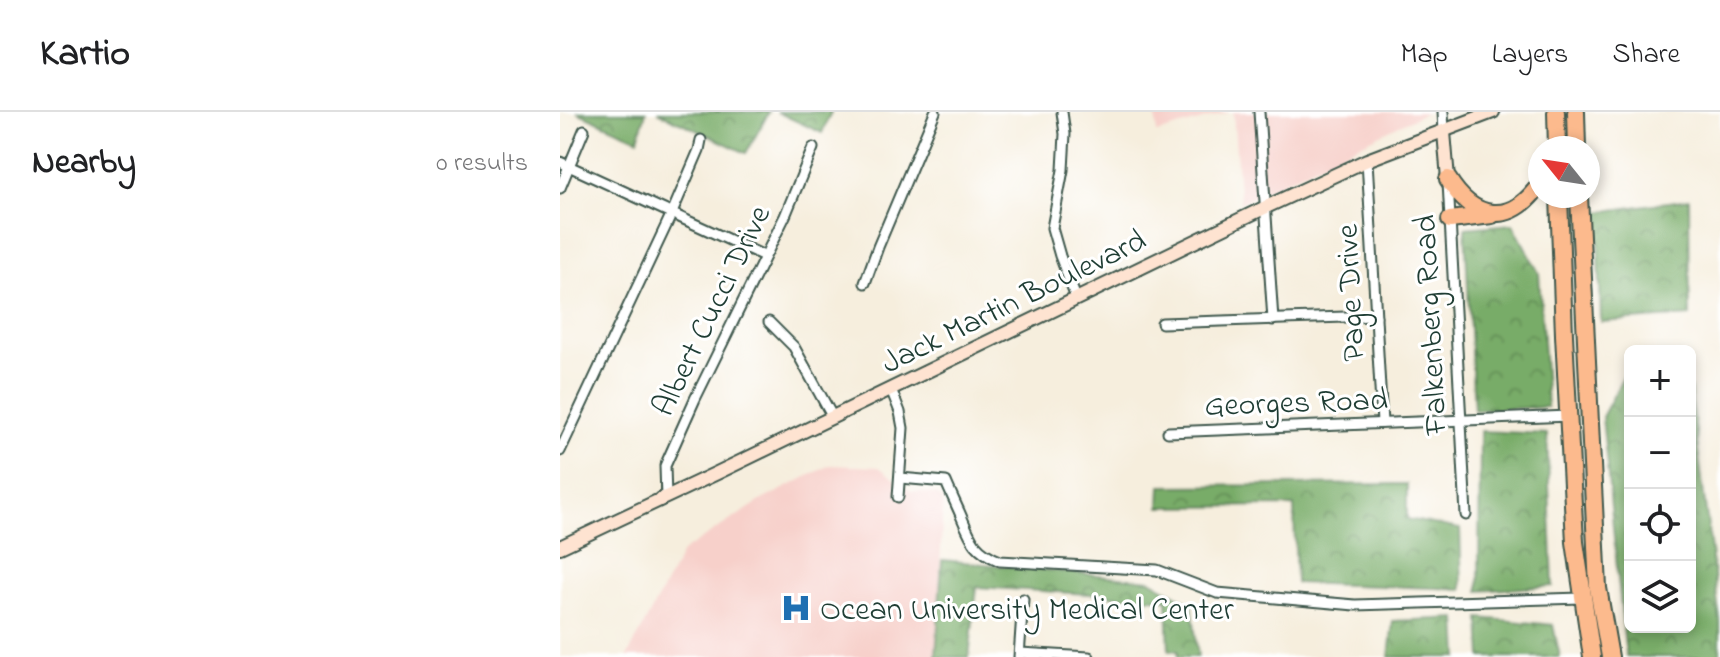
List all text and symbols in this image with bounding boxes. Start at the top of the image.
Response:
text: Kartio [40,27,130,83]
text: Map [1400,35,1448,76]
text: Layers [1492,35,1568,76]
text: Share [1612,35,1680,76]
north arrow [1528,136,1600,208]
text: Nearby [32,139,136,189]
text: 0 results [436,145,528,183]
street label: Albert Cucci Drive [642,197,785,425]
street label: Falkenberg Road [1403,213,1462,437]
street label: Jack Martin Boulevard [874,219,1155,388]
street label: Page Drive [1325,222,1380,363]
map controls [1624,345,1696,633]
button: + [1624,345,1696,417]
street label: Georges Road [1204,378,1389,431]
button: − [1624,417,1696,489]
button: locate [1624,489,1696,561]
button: layers [1624,561,1696,633]
place label: Ocean University Medical Center [820,588,1234,635]
hospital icon: Ocean University Medical Center [779,591,813,625]

